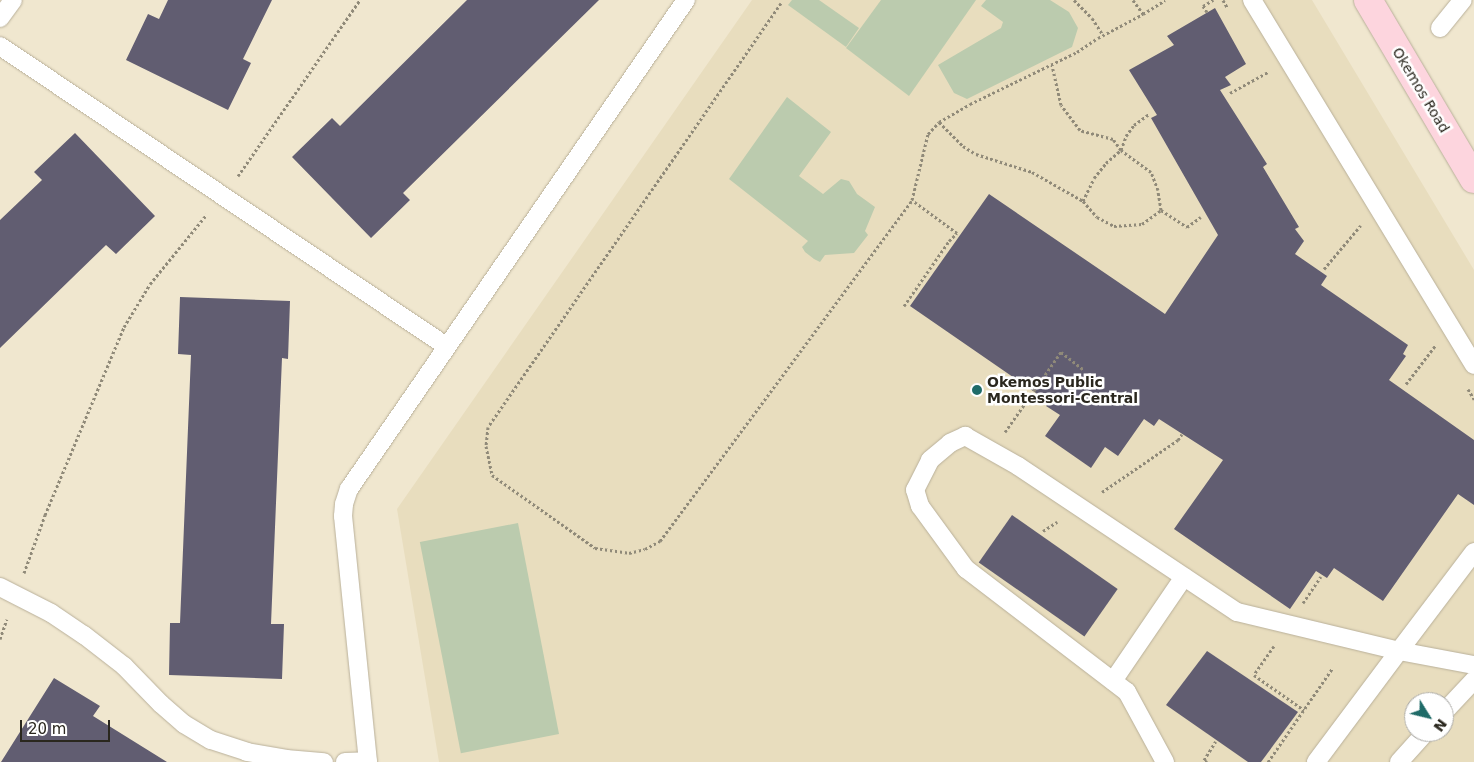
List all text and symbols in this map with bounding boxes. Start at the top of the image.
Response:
street label: Okemos Road [1389,44,1453,136]
place label: Okemos Public Montessori-Central [987,374,1138,407]
marker: Okemos Public Montessori-Central [971,384,983,396]
north arrow [1404,692,1454,742]
scale bar [22,710,112,742]
text: N [1430,716,1450,735]
text: 20 m [28,720,66,738]

